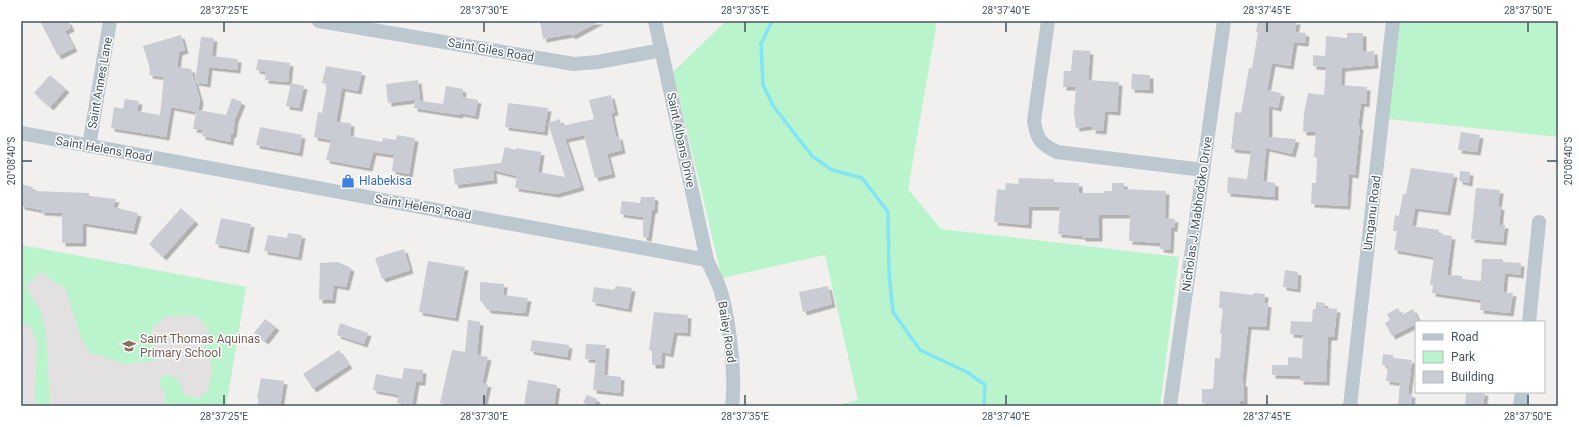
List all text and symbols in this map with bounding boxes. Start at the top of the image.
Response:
text: 28°37'25"E [200,5,248,16]
text: 28°37'30"E [460,5,508,16]
text: 28°37'35"E [721,5,769,16]
text: 28°37'40"E [982,5,1030,16]
text: 28°37'45"E [1243,5,1291,16]
text: 28°37'50"E [1504,5,1552,16]
street label: Saint Annes Lane [85,36,115,130]
street label: Saint Giles Road [447,36,535,64]
street label: Saint Albans Drive [664,91,698,189]
street label: Saint Helens Road [55,134,153,164]
street label: Nicholas J. Mabhodoko Drive [1179,136,1215,292]
text: 20°08'40"S [6,137,17,185]
text: 20°08'40"S [1563,137,1574,185]
shop icon: Hlabekisa [340,173,356,189]
place label: Hlabekisa [359,174,412,188]
street label: Umganu Road [1360,175,1384,251]
street label: Saint Helens Road [374,192,472,222]
street label: Bailey Road [715,300,739,364]
legend [1415,321,1545,393]
text: Road [1451,330,1479,344]
place label: Saint Thomas Aquinas Primary School [140,332,260,360]
school or university icon: Saint Thomas Aquinas Primary School [121,338,137,354]
text: Park [1451,350,1476,364]
text: Building [1451,370,1494,384]
text: 28°37'25"E [200,411,248,422]
text: 28°37'30"E [460,411,508,422]
text: 28°37'35"E [721,411,769,422]
text: 28°37'40"E [982,411,1030,422]
text: 28°37'45"E [1243,411,1291,422]
text: 28°37'50"E [1504,411,1552,422]

